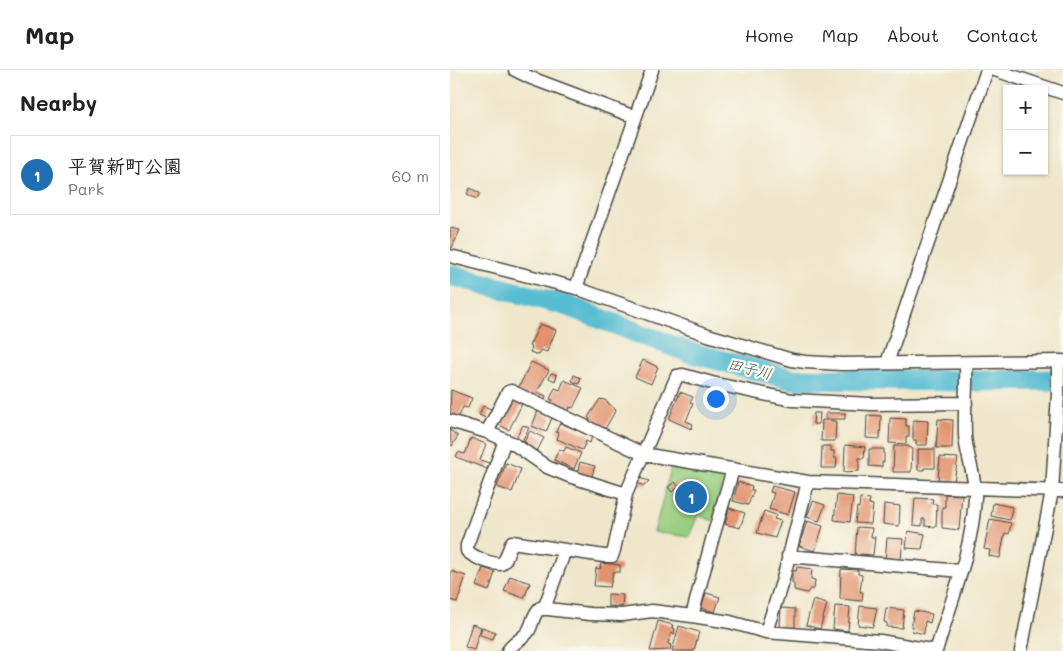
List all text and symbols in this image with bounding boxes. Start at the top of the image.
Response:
text: Map [25,19,74,50]
text: Home [745,23,794,47]
text: Map [822,23,858,47]
text: About [886,23,939,47]
text: Contact [967,23,1038,47]
map controls [1003,85,1048,175]
button: + [1003,85,1048,130]
text: Nearby [20,89,97,116]
button: − [1003,130,1048,175]
text: 平賀新町公園 [68,153,182,178]
text: 1 [33,165,41,186]
text: 60 m [392,165,429,186]
text: Park [68,178,104,199]
water label: 田子川 [726,353,774,383]
your location [703,386,729,412]
pin: 1 [675,478,707,516]

